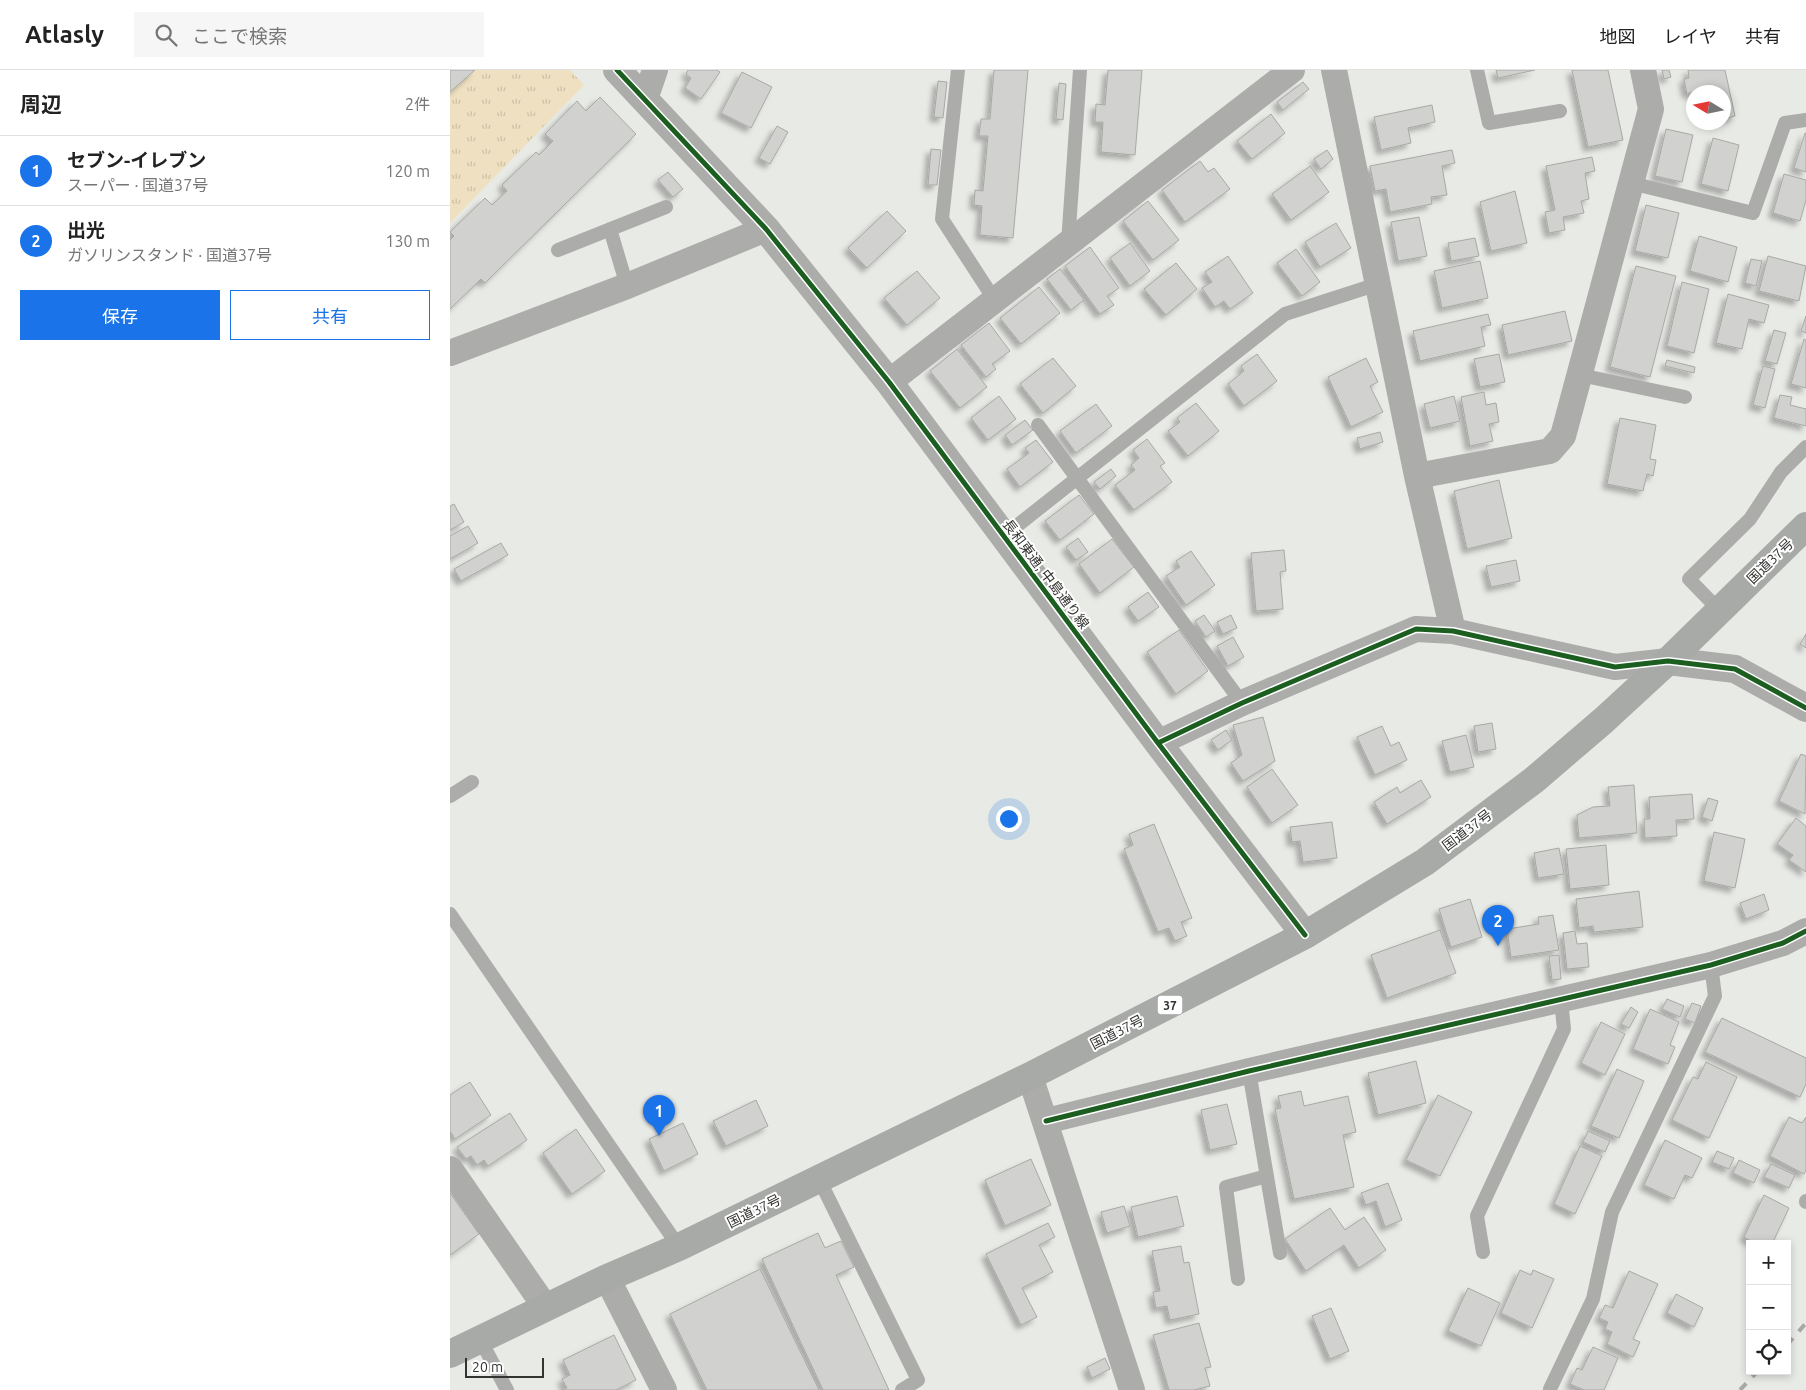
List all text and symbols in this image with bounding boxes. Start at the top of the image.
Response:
search box [134,12,484,57]
text: Atlasly [25,21,104,48]
icon: search [152,21,180,49]
text: ここで検索 [192,25,287,47]
text: 地図 [1600,26,1636,46]
text: レイヤ [1664,26,1717,46]
text: 共有 [1745,26,1781,46]
north arrow [1686,85,1731,130]
text: 周辺 [20,92,62,116]
text: 2件 [405,95,430,113]
text: セブン-イレブン [67,149,206,171]
text: 1 [31,162,41,180]
text: 120 m [385,162,430,180]
text: スーパー · 国道37号 [67,176,208,194]
text: 出光 [67,219,105,241]
text: 2 [31,232,41,250]
text: 130 m [385,232,430,250]
text: ガソリンスタンド · 国道37号 [67,246,272,264]
button: 保存 [20,290,220,340]
button: 共有 [230,290,430,340]
street label: 長和東通, 中島通り線 [1000,516,1092,632]
street label: 国道37号 [1744,535,1796,587]
your location [996,806,1022,832]
street label: 国道37号 [1439,806,1495,854]
pin: 2 [1482,905,1514,946]
road number: 37 [1158,996,1182,1014]
street label: 国道37号 [1088,1012,1146,1052]
pin: 1 [643,1095,675,1136]
street label: 国道37号 [725,1191,783,1231]
map controls [1746,1240,1791,1375]
button: + [1746,1240,1791,1285]
button: − [1746,1285,1791,1330]
button: locate [1746,1330,1791,1375]
scale bar [465,1355,544,1378]
text: 20 m [472,1359,503,1375]

